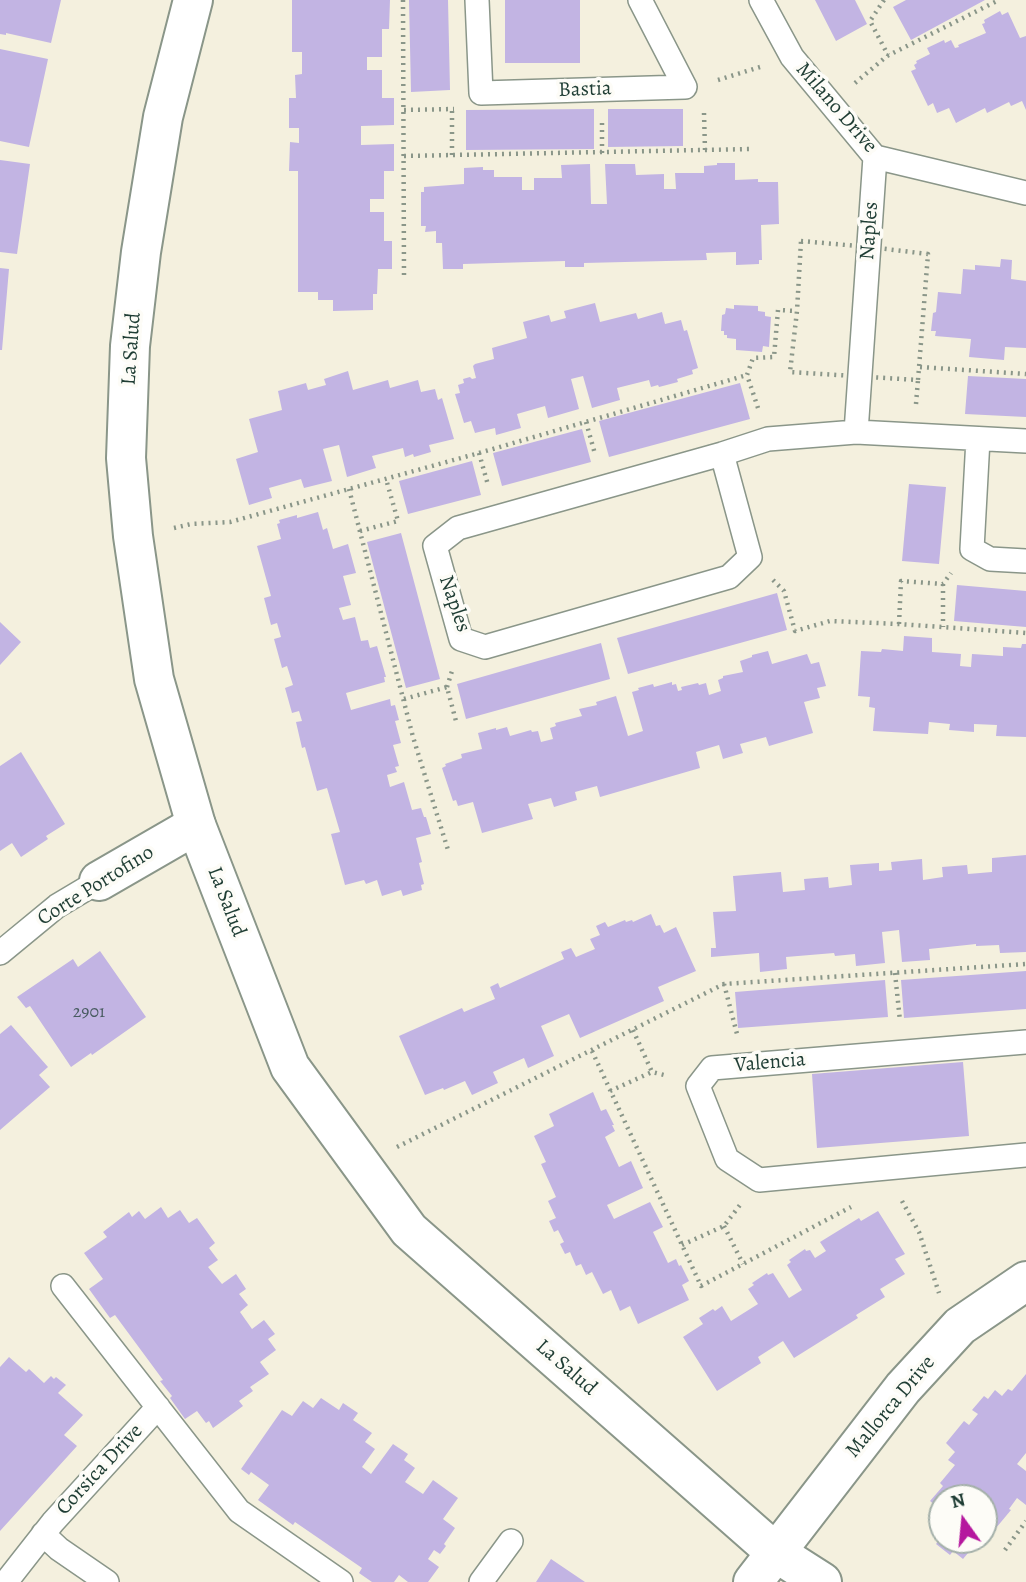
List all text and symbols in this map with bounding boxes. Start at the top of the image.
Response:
street label: Milano Drive [790,58,882,158]
street label: Bastia [558,76,612,104]
street label: Naples [855,201,885,261]
street label: La Salud [117,312,147,386]
street label: Naples [433,572,475,636]
street label: Corte Portofino [33,840,159,932]
street label: La Salud [201,863,251,941]
house number: 2901 [73,1002,105,1024]
street label: Valencia [733,1047,807,1079]
street label: La Salud [530,1335,602,1401]
street label: Mallorca Drive [841,1351,941,1463]
street label: Corsica Drive [51,1419,149,1521]
north arrow [928,1484,998,1554]
text: N [948,1486,968,1515]

